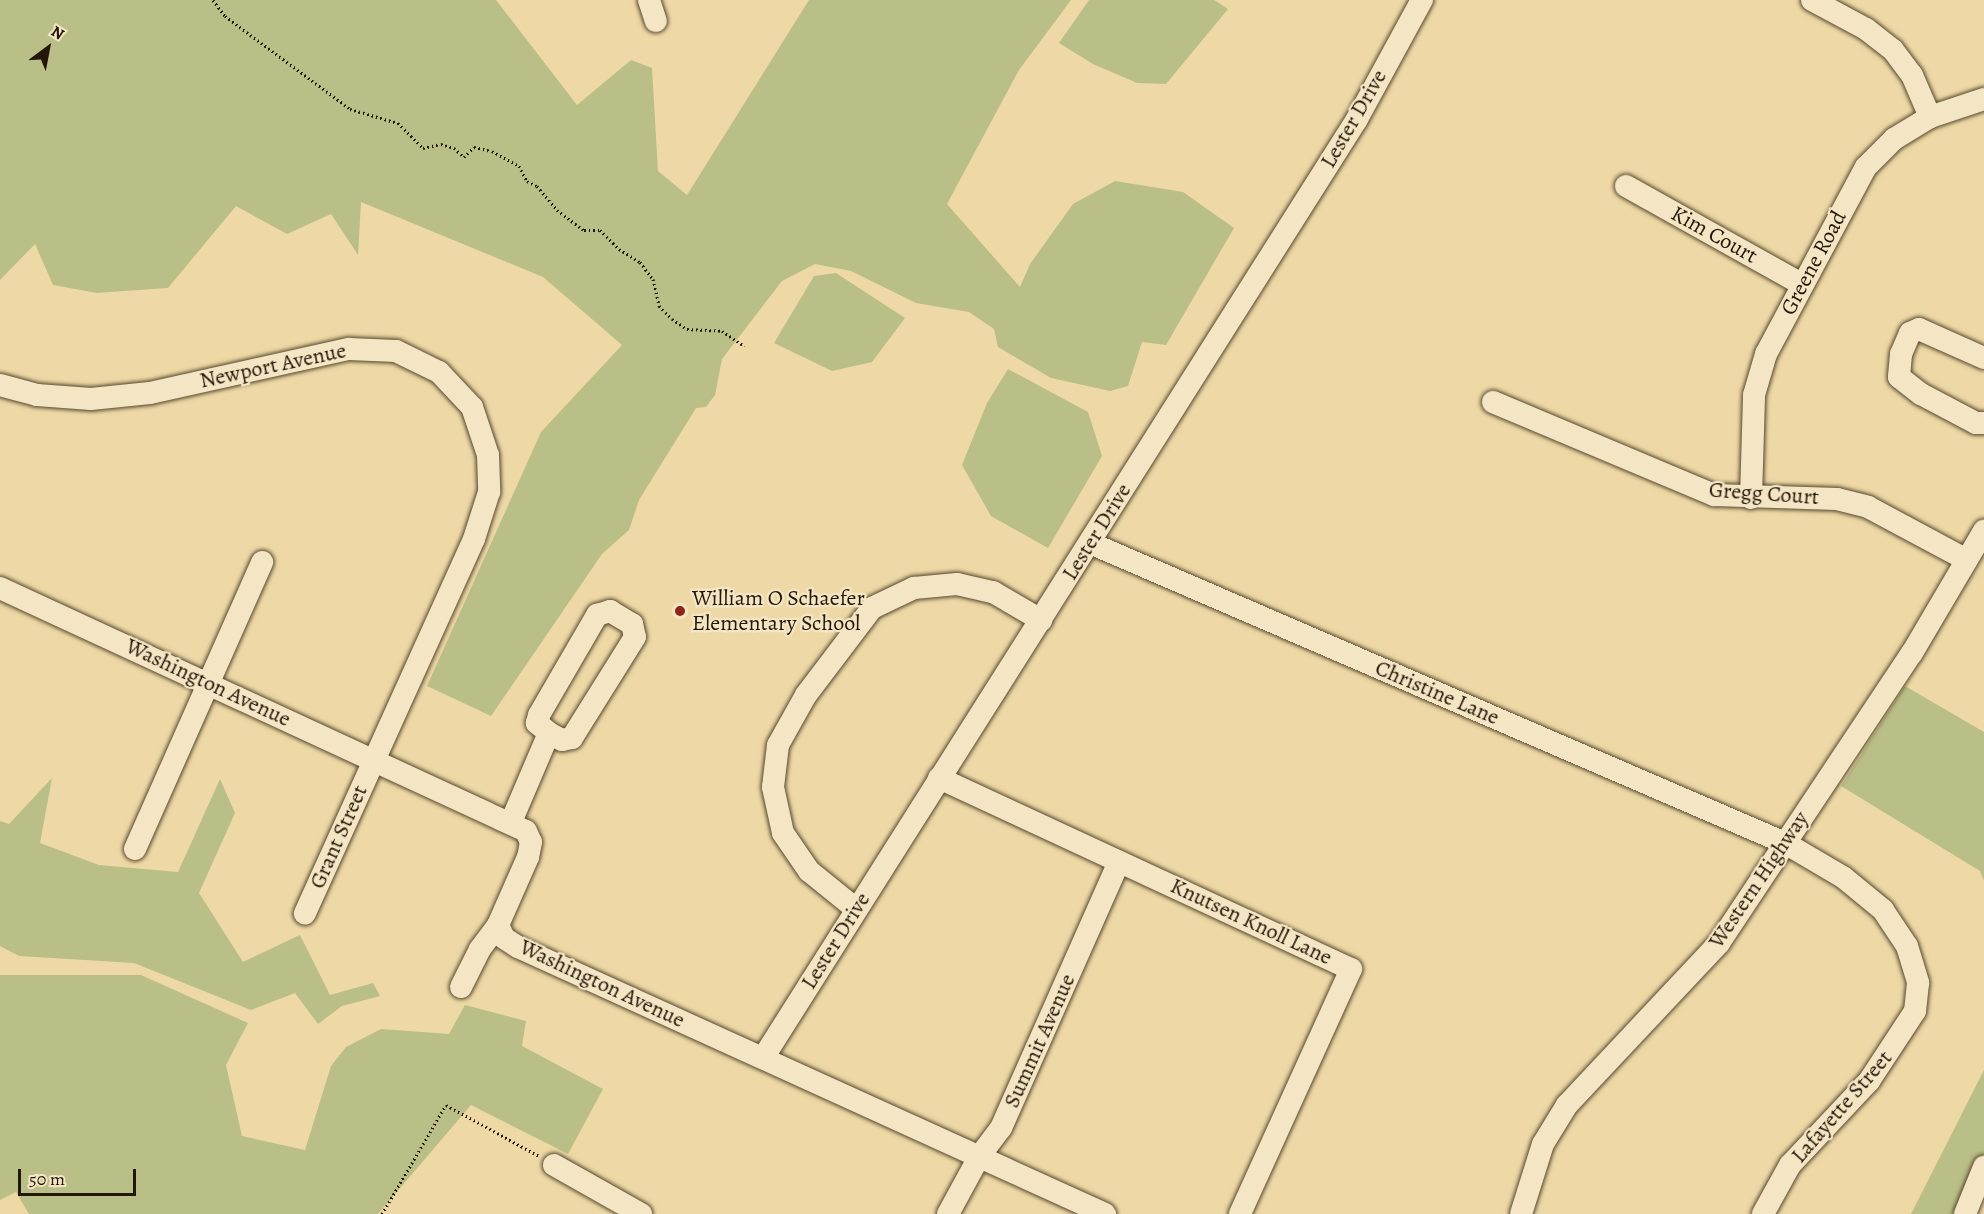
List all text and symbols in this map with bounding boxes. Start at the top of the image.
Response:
north arrow [18,18,78,78]
text: N [47,20,68,45]
street label: Lester Drive [1315,65,1393,173]
street label: Kim Court [1666,201,1762,269]
street label: Greene Road [1776,206,1852,320]
street label: Newport Avenue [197,338,349,394]
street label: Gregg Court [1708,477,1820,511]
street label: Lester Drive [1057,479,1137,585]
place label: William O Schaefer Elementary School [692,585,865,636]
marker: William O Schaefer Elementary School [673,604,687,618]
street label: Washington Avenue [121,633,295,733]
street label: Christine Lane [1371,655,1503,731]
street label: Grant Street [304,781,374,893]
street label: Western Highway [1704,807,1814,953]
street label: Knutsen Knoll Lane [1166,873,1336,971]
street label: Lester Drive [796,888,876,994]
street label: Washington Avenue [515,934,689,1034]
street label: Summit Avenue [999,970,1081,1112]
street label: Lafayette Street [1786,1045,1898,1169]
scale bar [21,1157,140,1195]
text: 50 m [29,1167,65,1191]

